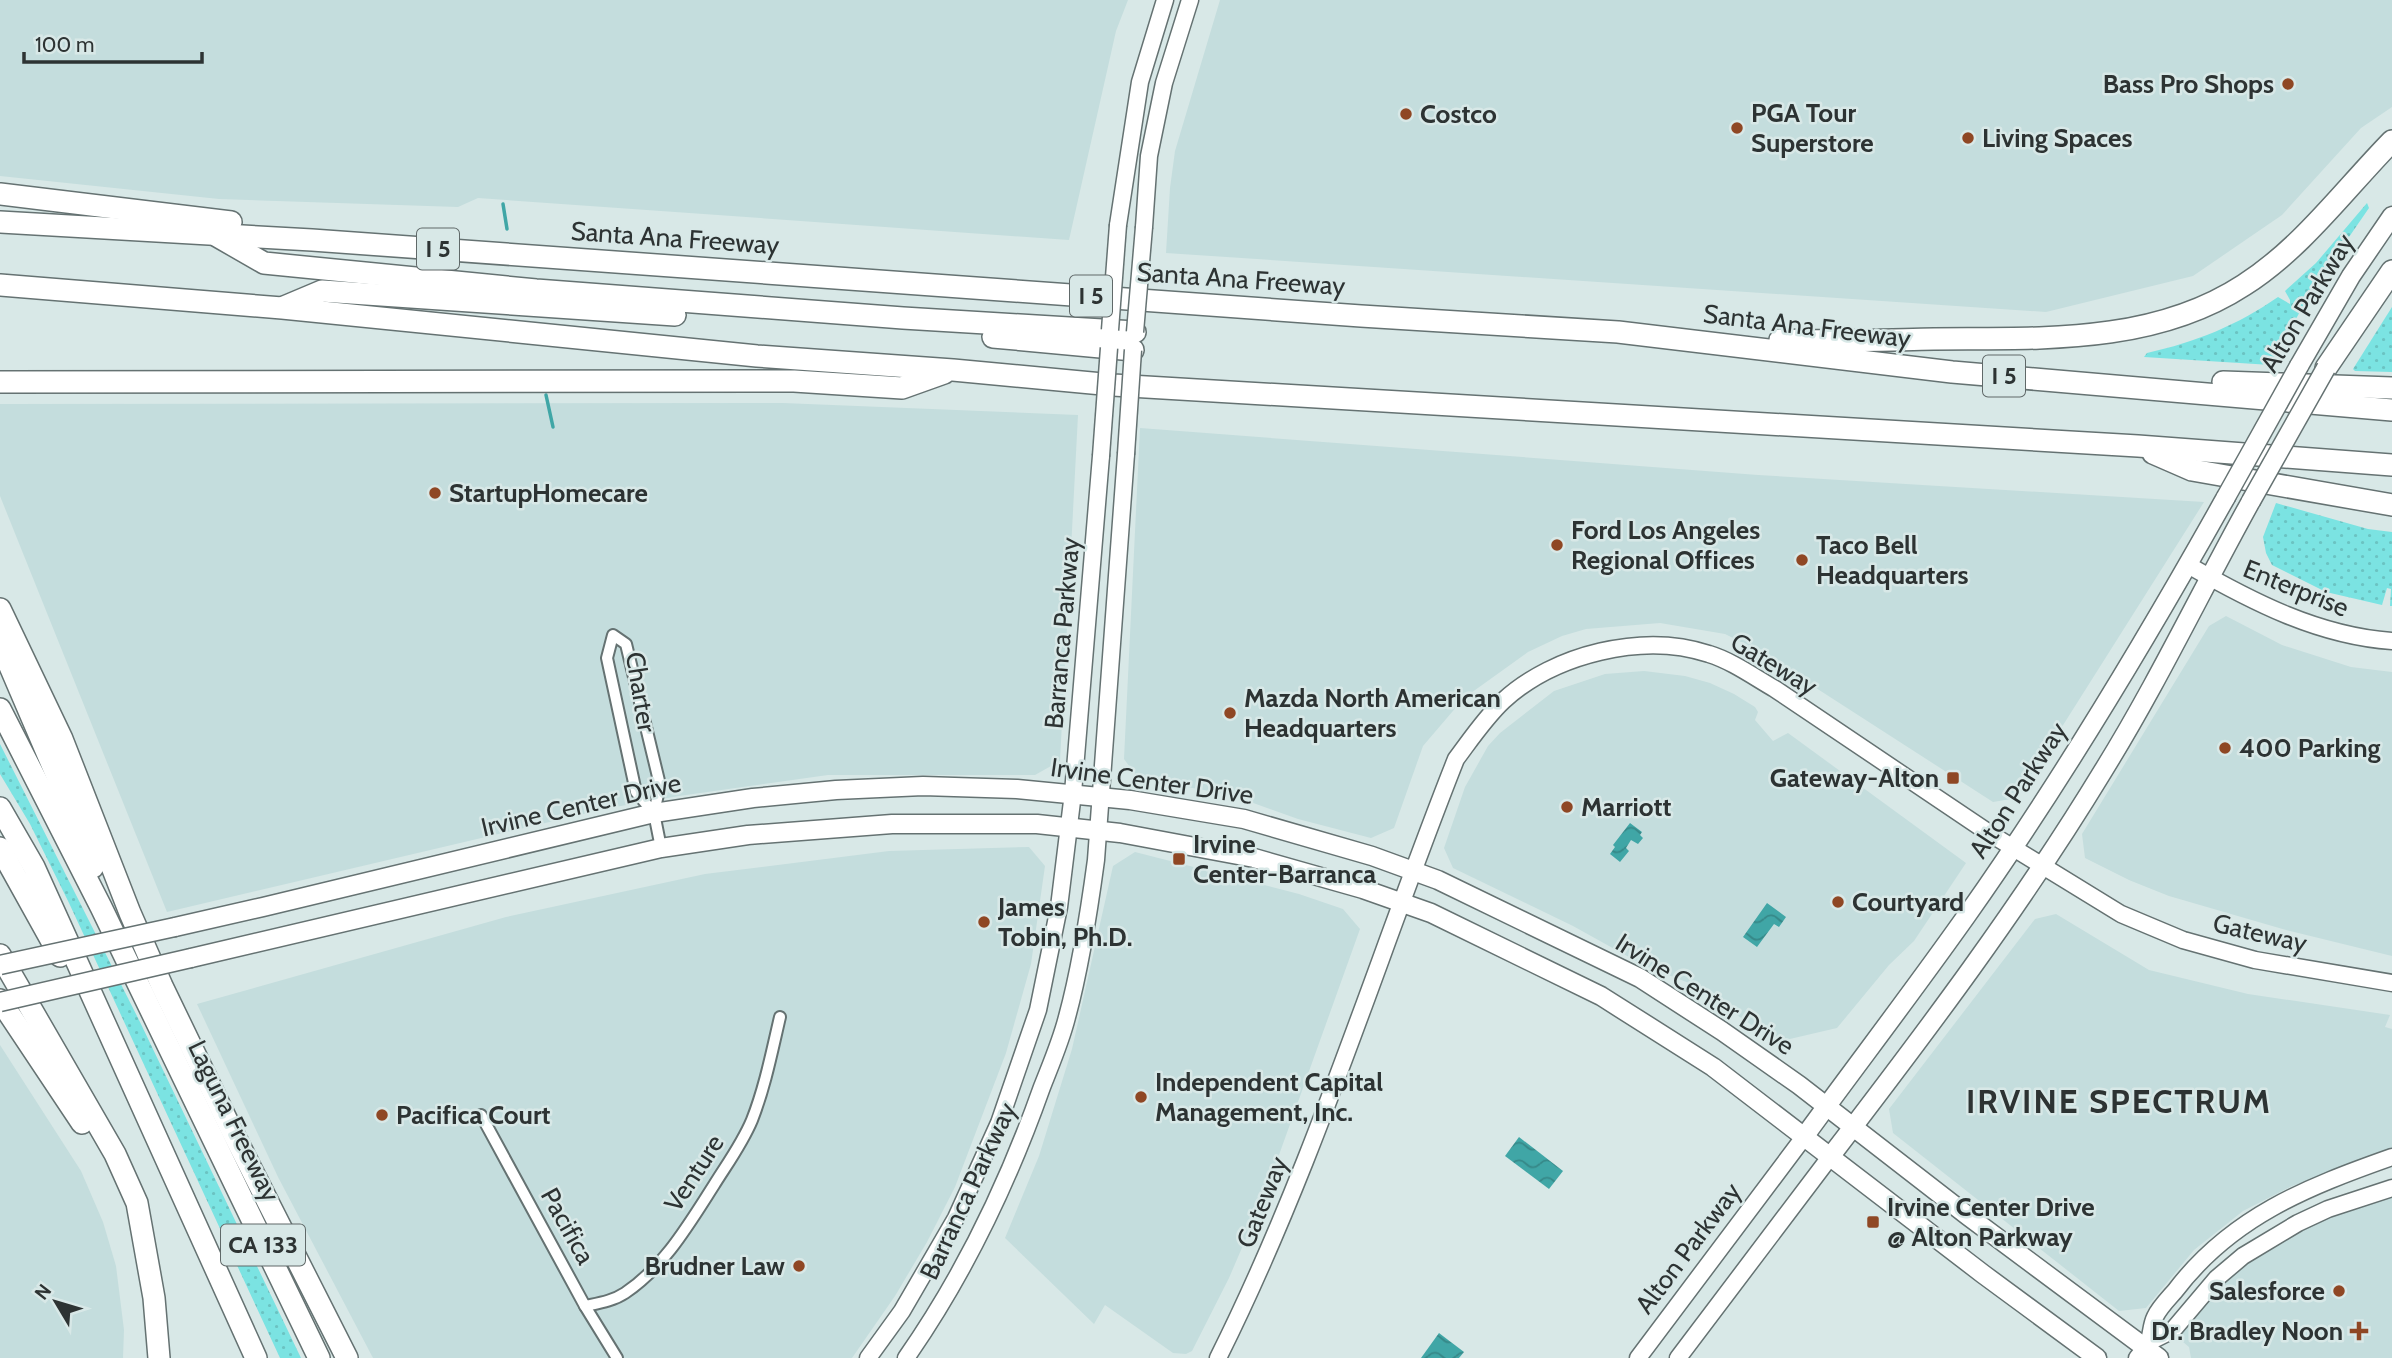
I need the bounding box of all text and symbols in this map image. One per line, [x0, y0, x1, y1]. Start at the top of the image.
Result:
scale bar [24, 21, 203, 65]
text: 100 m [35, 32, 94, 57]
place label: Bass Pro Shops [2103, 68, 2274, 100]
marker: Bass Pro Shops [2280, 76, 2296, 92]
place label: PGA Tour Superstore [1751, 97, 1874, 159]
place label: Costco [1420, 98, 1497, 130]
marker: Costco [1398, 106, 1414, 122]
marker: PGA Tour Superstore [1729, 120, 1745, 136]
place label: Living Spaces [1982, 122, 2132, 154]
marker: Living Spaces [1960, 130, 1976, 146]
street label: Santa Ana Freeway [570, 215, 780, 261]
road number: I 5 [417, 228, 459, 270]
street label: Alton Parkway [2253, 228, 2361, 378]
street label: Santa Ana Freeway [1136, 256, 1346, 302]
road number: I 5 [1070, 276, 1112, 316]
street label: Santa Ana Freeway [1701, 297, 1913, 355]
road number: I 5 [1983, 356, 2025, 396]
place label: StartupHomecare [449, 477, 648, 509]
marker: StartupHomecare [427, 485, 443, 501]
place label: Ford Los Angeles Regional Offices [1571, 514, 1760, 576]
place label: Taco Bell Headquarters [1816, 529, 1968, 591]
street label: Barranca Parkway [1038, 536, 1086, 730]
marker: Ford Los Angeles Regional Offices [1549, 537, 1565, 553]
marker: Taco Bell Headquarters [1794, 552, 1810, 568]
street label: Enterprise [2239, 552, 2353, 624]
street label: Gateway [1725, 626, 1823, 702]
street label: Charter [619, 649, 663, 735]
place label: Mazda North American Headquarters [1244, 682, 1501, 744]
marker: Mazda North American Headquarters [1222, 705, 1238, 721]
street label: Alton Parkway [1962, 716, 2074, 864]
place label: 400 Parking [2239, 732, 2381, 764]
marker: 400 Parking [2217, 740, 2233, 756]
street label: Irvine Center Drive [1049, 751, 1255, 811]
place label: Gateway-Alton [1770, 762, 1939, 794]
street label: Irvine Center Drive [478, 766, 684, 844]
marker: Gateway-Alton [1945, 770, 1961, 786]
place label: Marriott [1581, 791, 1671, 823]
marker: Marriott [1559, 799, 1575, 815]
place label: Irvine Center-Barranca [1193, 828, 1376, 890]
marker: Irvine Center-Barranca [1171, 851, 1187, 867]
place label: Courtyard [1852, 886, 1964, 918]
place label: James Tobin, Ph.D. [997, 891, 1133, 953]
marker: Courtyard [1830, 894, 1846, 910]
street label: Gateway [2210, 907, 2310, 959]
marker: James Tobin, Ph.D. [976, 914, 992, 930]
street label: Irvine Center Drive [1610, 926, 1800, 1062]
street label: Laguna Freeway [181, 1035, 287, 1207]
place label: Independent Capital Management, Inc. [1155, 1066, 1383, 1128]
district label: IRVINE SPECTRUM [1966, 1081, 2272, 1121]
marker: Independent Capital Management, Inc. [1133, 1089, 1149, 1105]
street label: Barranca Parkway [913, 1097, 1023, 1285]
place label: Pacifica Court [396, 1099, 551, 1131]
marker: Pacifica Court [374, 1107, 390, 1123]
street label: Venture [657, 1128, 731, 1218]
street label: Gateway [1229, 1152, 1295, 1252]
street label: Alton Parkway [1628, 1176, 1748, 1320]
street label: Pacifica [534, 1182, 602, 1270]
place label: Irvine Center Drive @ Alton Parkway [1887, 1191, 2095, 1253]
marker: Irvine Center Drive @ Alton Parkway [1865, 1214, 1881, 1230]
road number: CA 133 [221, 1224, 305, 1266]
place label: Brudner Law [644, 1250, 785, 1282]
marker: Brudner Law [791, 1258, 807, 1274]
north arrow [21, 1267, 91, 1337]
place label: Salesforce [2209, 1275, 2325, 1307]
text: N [30, 1279, 56, 1304]
marker: Salesforce [2331, 1283, 2347, 1299]
place label: Dr. Bradley Noon [2151, 1315, 2343, 1347]
marker: Dr. Bradley Noon [2349, 1321, 2369, 1341]

